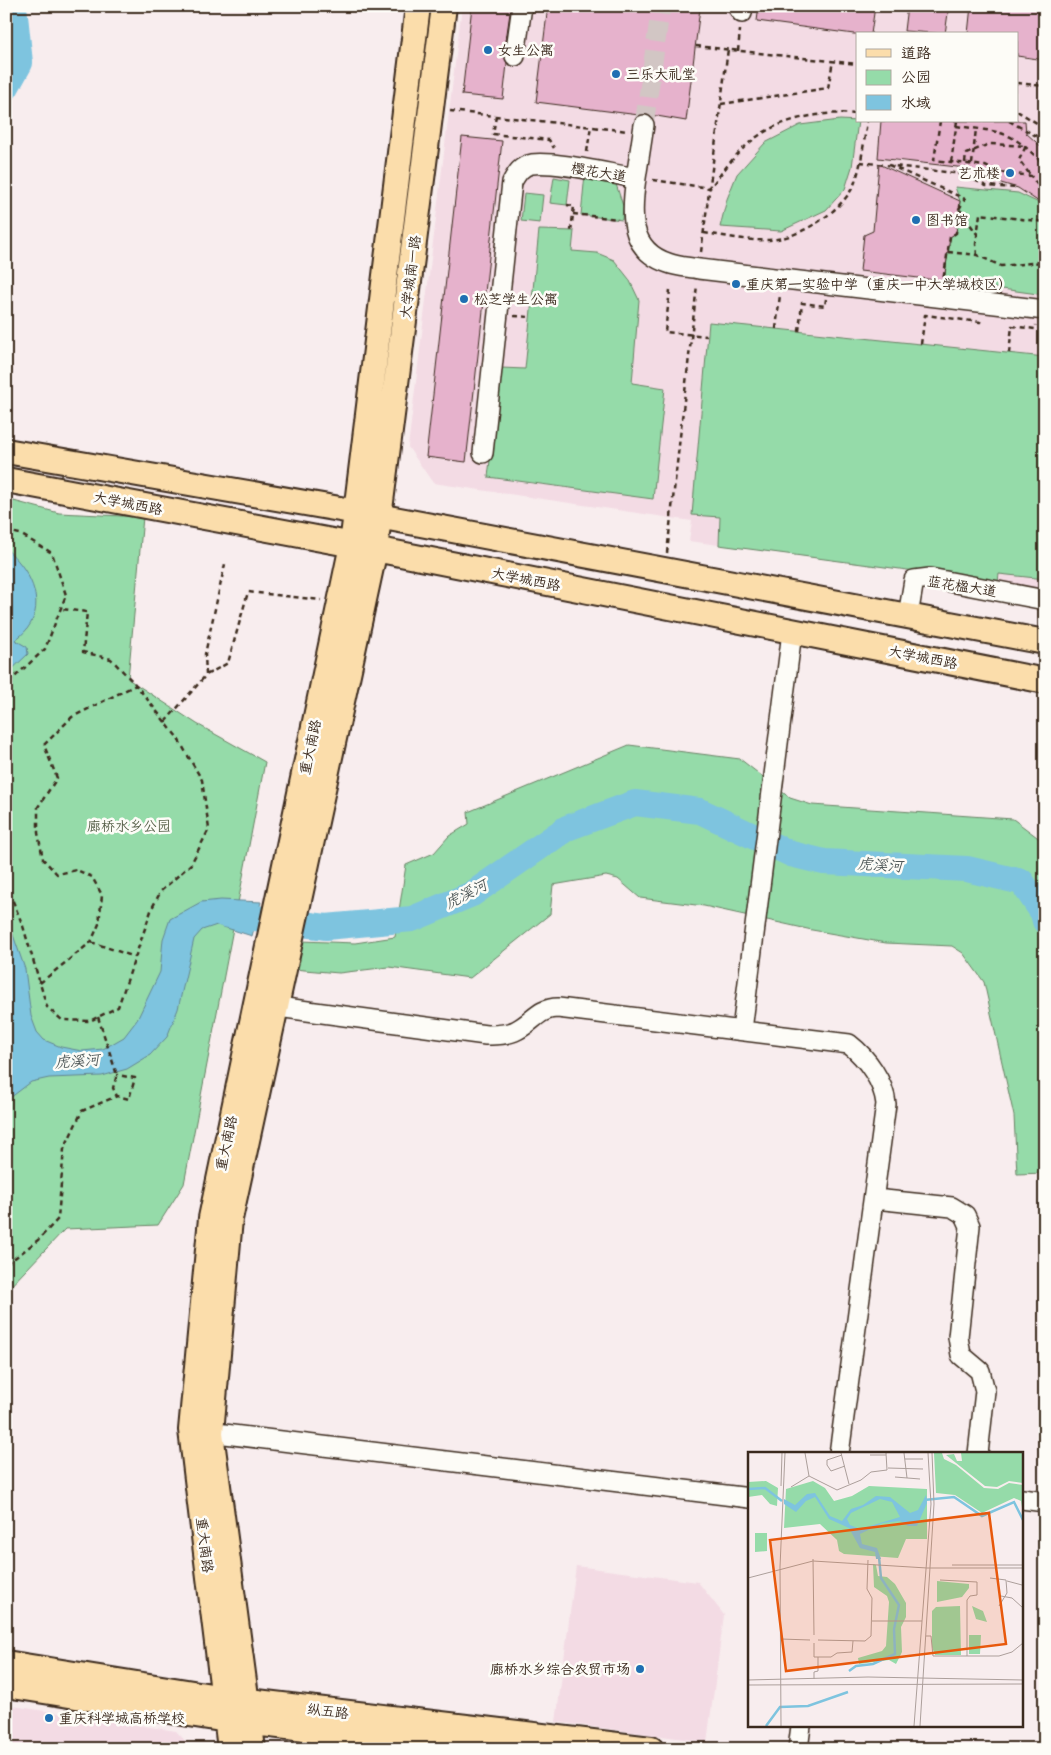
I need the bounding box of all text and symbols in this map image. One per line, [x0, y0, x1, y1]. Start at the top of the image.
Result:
legend [856, 32, 1018, 122]
place label: 女生公寓 [498, 41, 554, 59]
text: 道路 [901, 43, 931, 63]
marker: 女生公寓 [482, 44, 494, 56]
place label: 三乐大礼堂 [626, 65, 696, 83]
text: 公园 [901, 67, 931, 87]
marker: 三乐大礼堂 [610, 68, 622, 80]
text: 水域 [901, 93, 931, 113]
street label: 樱花大道 [570, 159, 628, 185]
place label: 艺术楼 [958, 164, 1000, 182]
marker: 艺术楼 [1004, 167, 1016, 179]
place label: 图书馆 [926, 211, 968, 229]
marker: 图书馆 [910, 214, 922, 226]
street label: 大学城南一路 [396, 234, 424, 320]
place label: 重庆第一实验中学（重庆一中大学城校区） [746, 275, 1012, 293]
marker: 重庆第一实验中学（重庆一中大学城校区） [730, 278, 742, 290]
place label: 松芝学生公寓 [474, 290, 558, 308]
marker: 松芝学生公寓 [458, 293, 470, 305]
street label: 大学城西路 [92, 487, 164, 519]
street label: 大学城西路 [490, 563, 562, 595]
street label: 蓝花楹大道 [926, 572, 998, 600]
street label: 大学城西路 [887, 641, 959, 673]
street label: 重大南路 [295, 718, 325, 776]
park label: 廊桥水乡公园 [87, 817, 171, 835]
water label: 虎溪河 [857, 854, 906, 876]
water label: 虎溪河 [441, 874, 493, 913]
water label: 虎溪河 [54, 1049, 103, 1073]
street label: 重大南路 [211, 1114, 241, 1172]
inset map [748, 1452, 1024, 1728]
street label: 重大南路 [193, 1516, 217, 1574]
place label: 廊桥水乡综合农贸市场 [490, 1660, 630, 1678]
marker: 廊桥水乡综合农贸市场 [634, 1663, 646, 1675]
street label: 纵五路 [306, 1700, 350, 1722]
place label: 重庆科学城高桥学校 [59, 1709, 185, 1727]
marker: 重庆科学城高桥学校 [43, 1712, 55, 1724]

